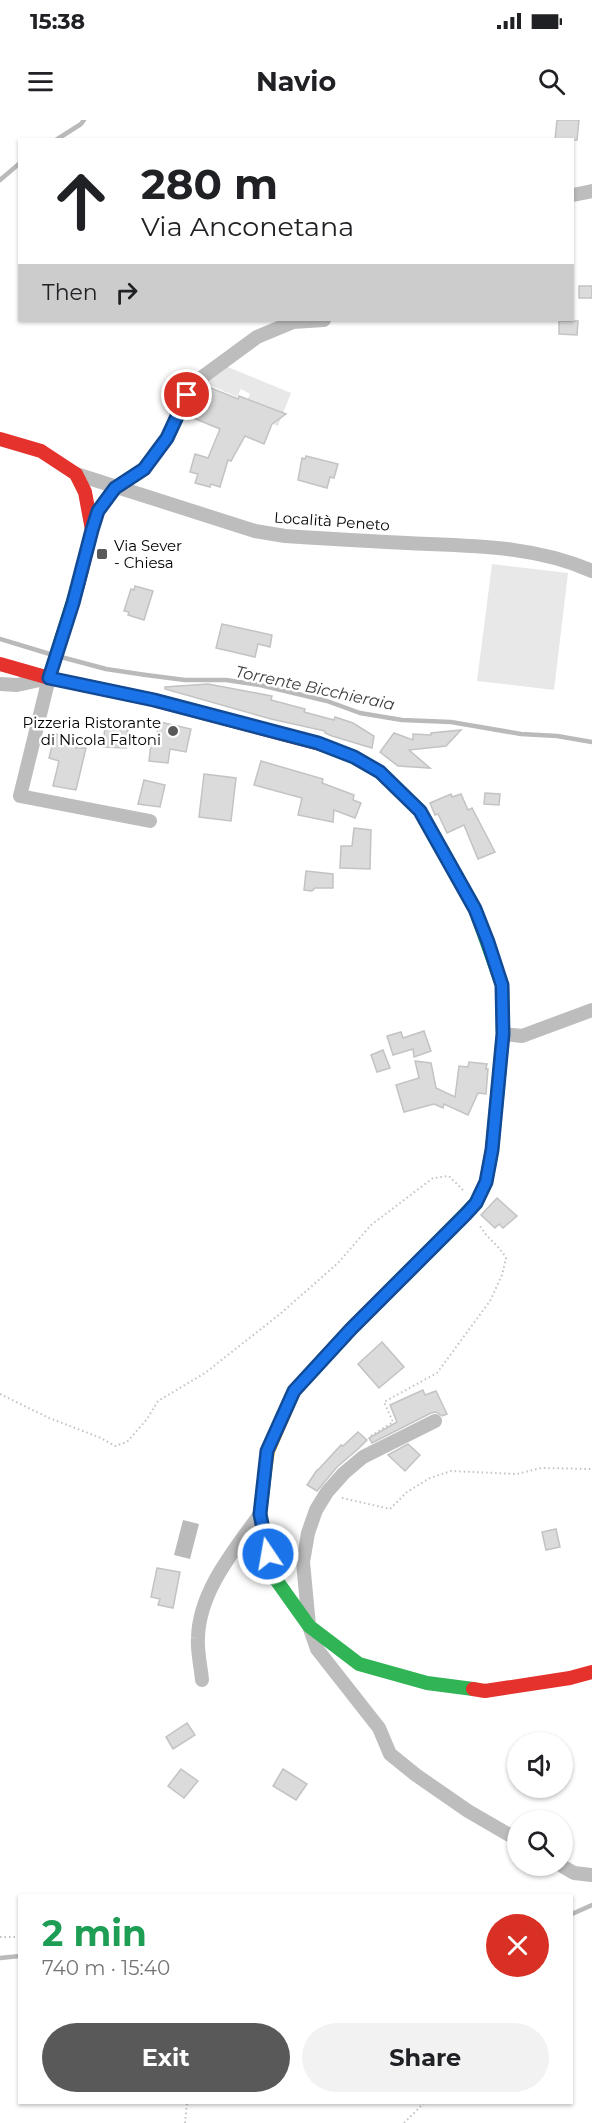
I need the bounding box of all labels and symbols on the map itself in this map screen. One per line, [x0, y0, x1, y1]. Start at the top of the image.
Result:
pin [161, 369, 212, 420]
street label: Località Peneto [273, 507, 391, 535]
place label: Via Sever - Chiesa [114, 536, 182, 572]
marker: Via Sever - Chiesa [95, 547, 109, 561]
water label: Torrente Bicchieraia [234, 662, 397, 714]
place label: Pizzeria Ristorante di Nicola Faltoni [23, 713, 161, 749]
marker: Pizzeria Ristorante di Nicola Faltoni [166, 724, 180, 738]
position arrow [236, 1522, 300, 1586]

